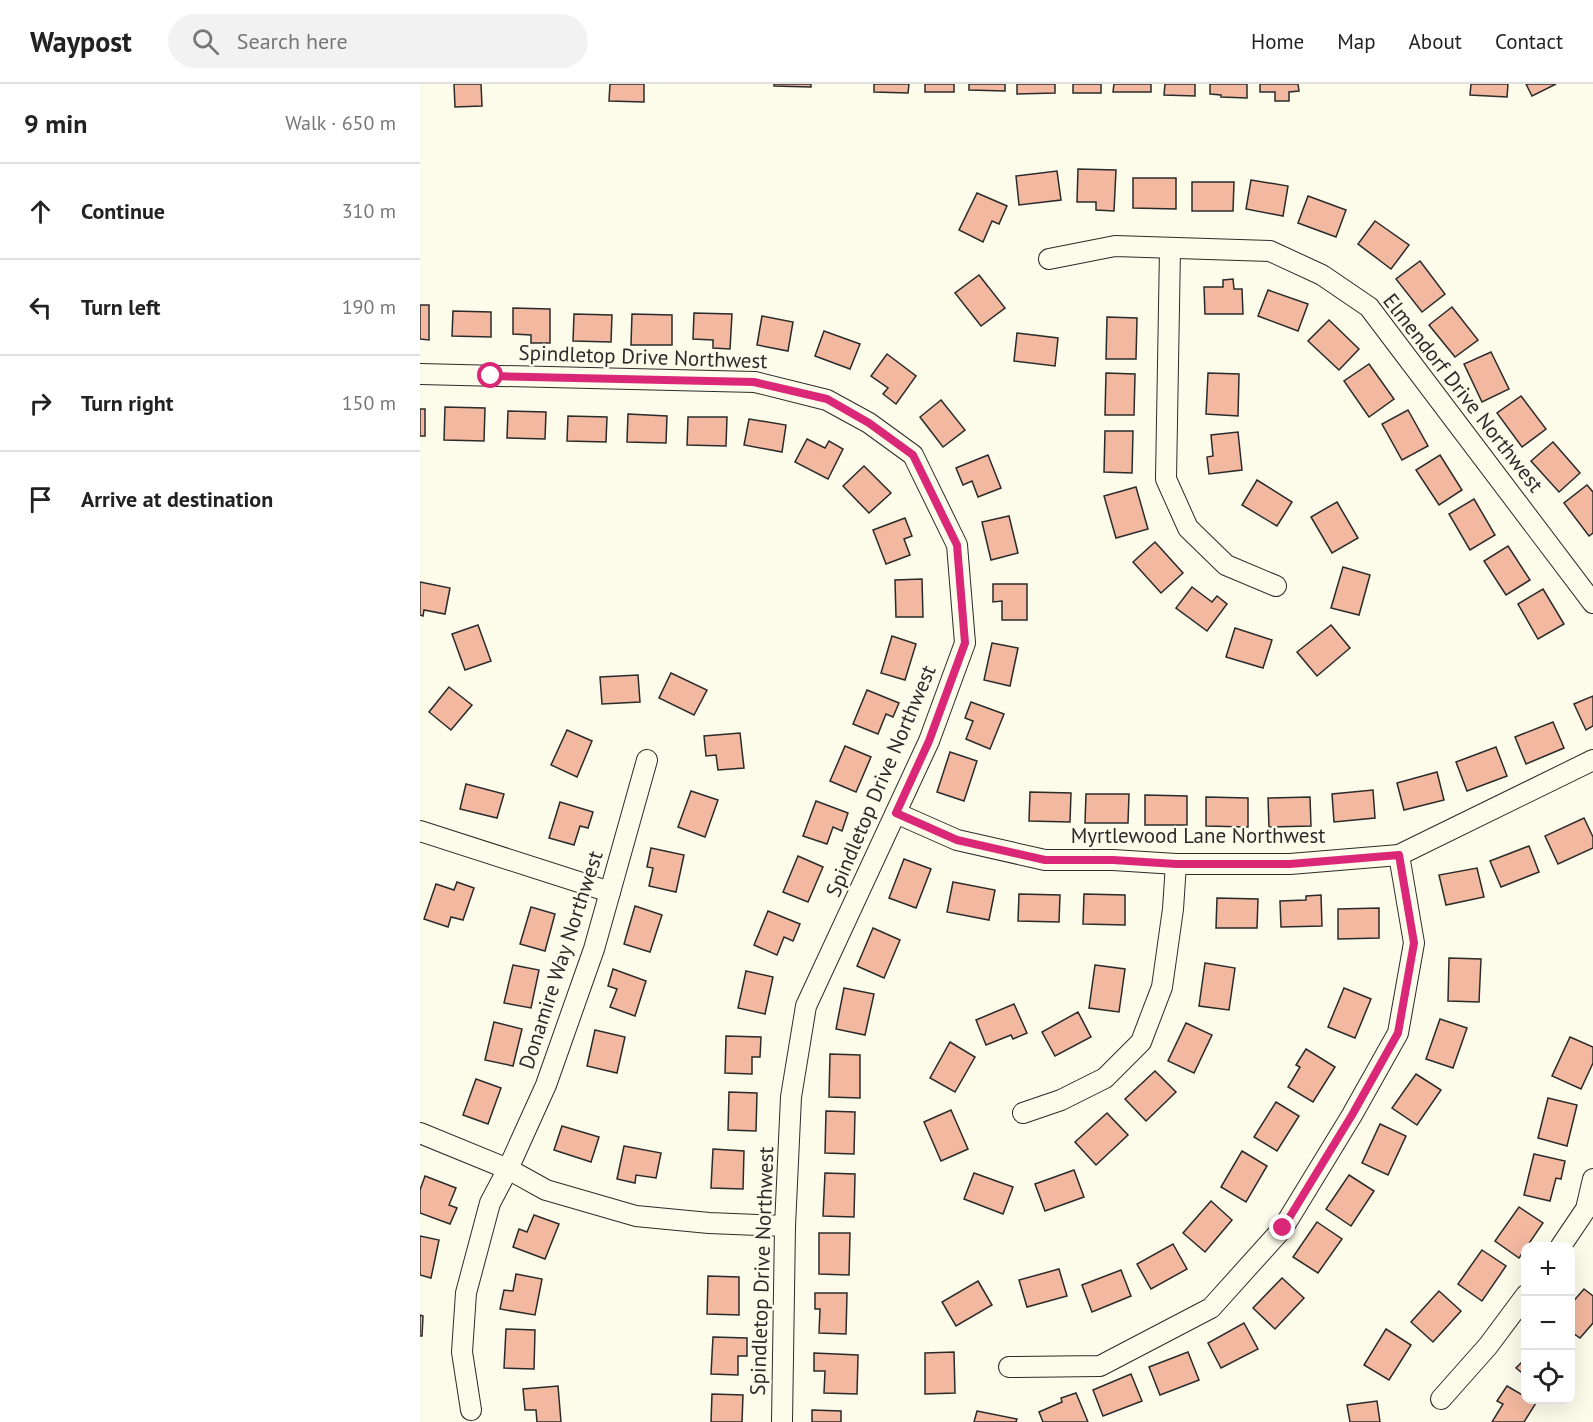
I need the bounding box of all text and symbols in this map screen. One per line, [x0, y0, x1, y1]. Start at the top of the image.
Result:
search box [168, 14, 588, 68]
text: Waypost [30, 23, 132, 60]
icon: search [189, 25, 222, 58]
text: Search here [237, 27, 348, 55]
text: Home [1251, 28, 1304, 55]
text: Map [1337, 28, 1376, 55]
text: About [1409, 28, 1462, 55]
text: Contact [1495, 28, 1563, 55]
text: 9 min [24, 107, 87, 140]
text: Walk · 650 m [285, 110, 396, 136]
icon: ahead [24, 195, 57, 228]
text: Continue [81, 197, 165, 225]
text: 310 m [342, 198, 396, 224]
street label: Elmendorf Drive Northwest [1377, 288, 1549, 497]
icon: left [24, 291, 57, 324]
text: Turn left [81, 293, 161, 321]
text: 190 m [342, 294, 396, 320]
street label: Spindletop Drive Northwest [518, 339, 768, 374]
route start [477, 362, 503, 388]
icon: right [24, 387, 57, 420]
text: Turn right [81, 389, 173, 417]
text: 150 m [342, 390, 396, 416]
icon: arrive [24, 483, 57, 516]
text: Arrive at destination [81, 485, 273, 513]
street label: Spindletop Drive Northwest [819, 661, 942, 901]
street label: Myrtlewood Lane Northwest [1071, 822, 1325, 849]
street label: Donamire Way Northwest [512, 847, 609, 1072]
street label: Spindletop Drive Northwest [744, 1146, 779, 1396]
route end [1269, 1214, 1295, 1240]
map controls [1521, 1242, 1575, 1404]
button: + [1521, 1242, 1575, 1296]
button: − [1521, 1296, 1575, 1350]
button: locate [1521, 1350, 1575, 1404]

